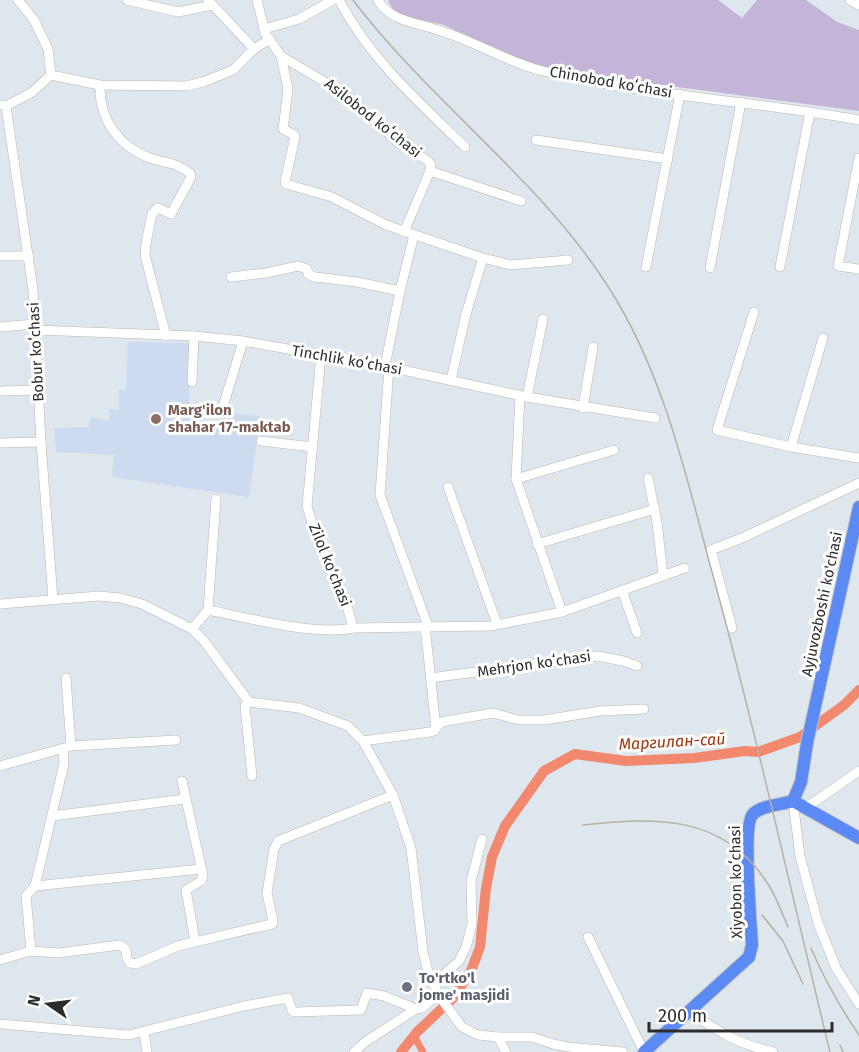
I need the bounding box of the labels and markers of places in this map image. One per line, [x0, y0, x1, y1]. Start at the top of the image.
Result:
place label: Marg'ilon shahar 17-maktab [168, 401, 291, 436]
marker: Marg'ilon shahar 17-maktab [149, 412, 163, 426]
place label: To'rtko'l jome' masjidi [418, 969, 510, 1004]
marker: To'rtko'l jome' masjidi [400, 980, 414, 994]

